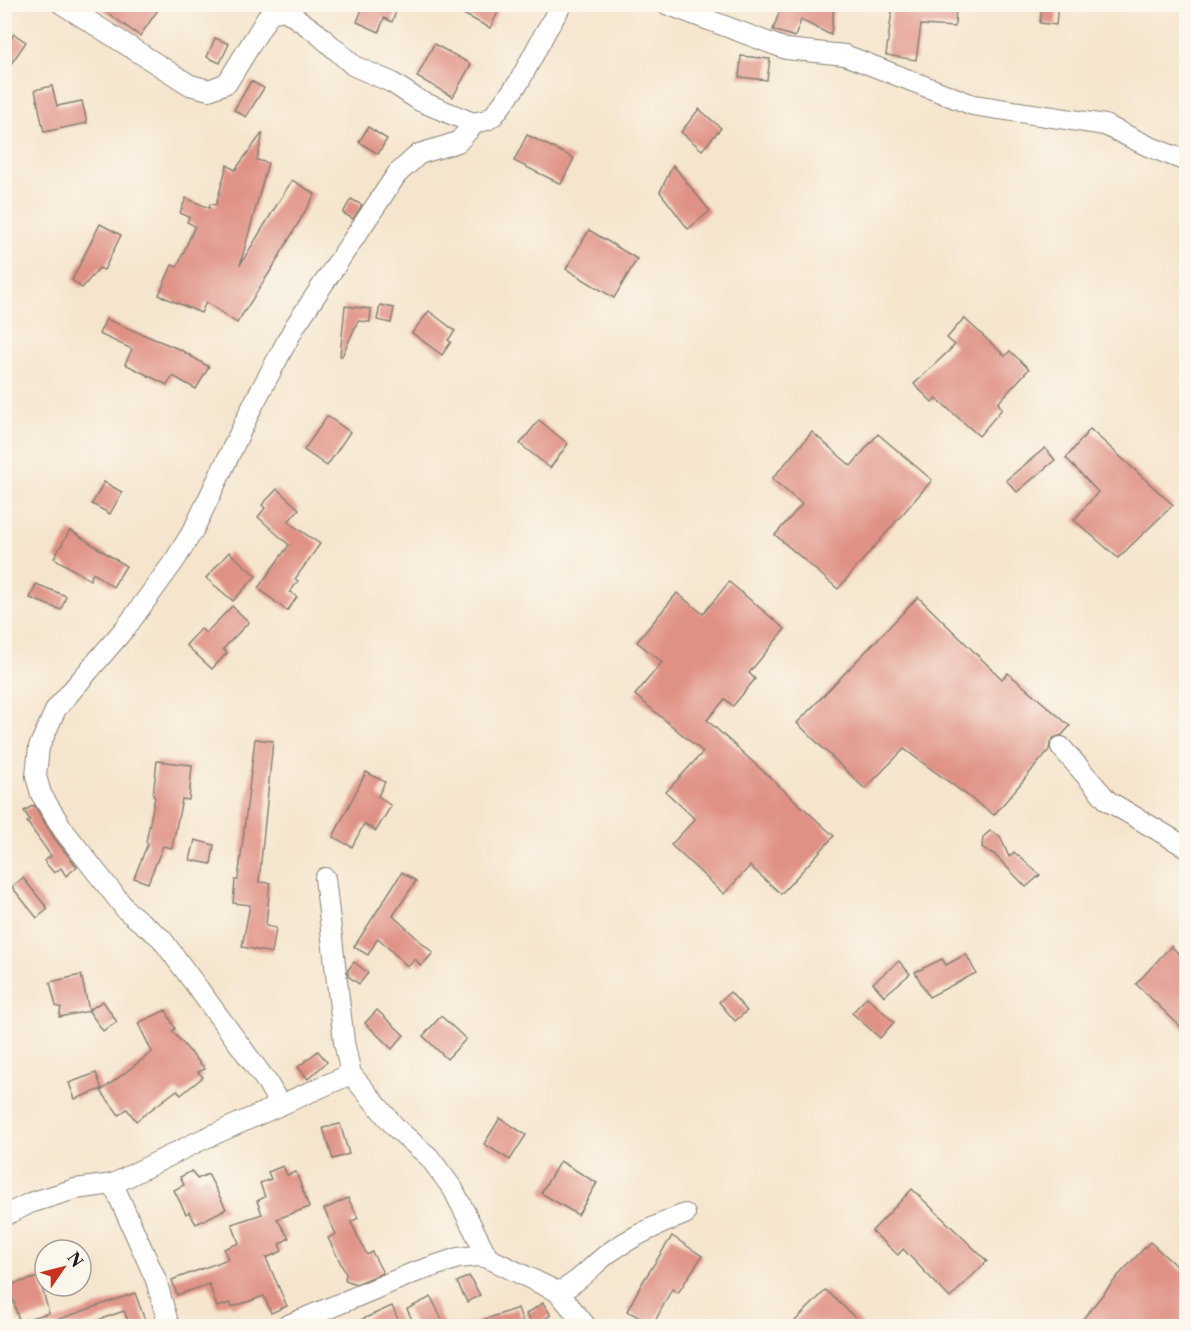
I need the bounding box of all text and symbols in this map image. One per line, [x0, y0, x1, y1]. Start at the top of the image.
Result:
north arrow [33, 1238, 93, 1298]
text: N [63, 1248, 88, 1271]

